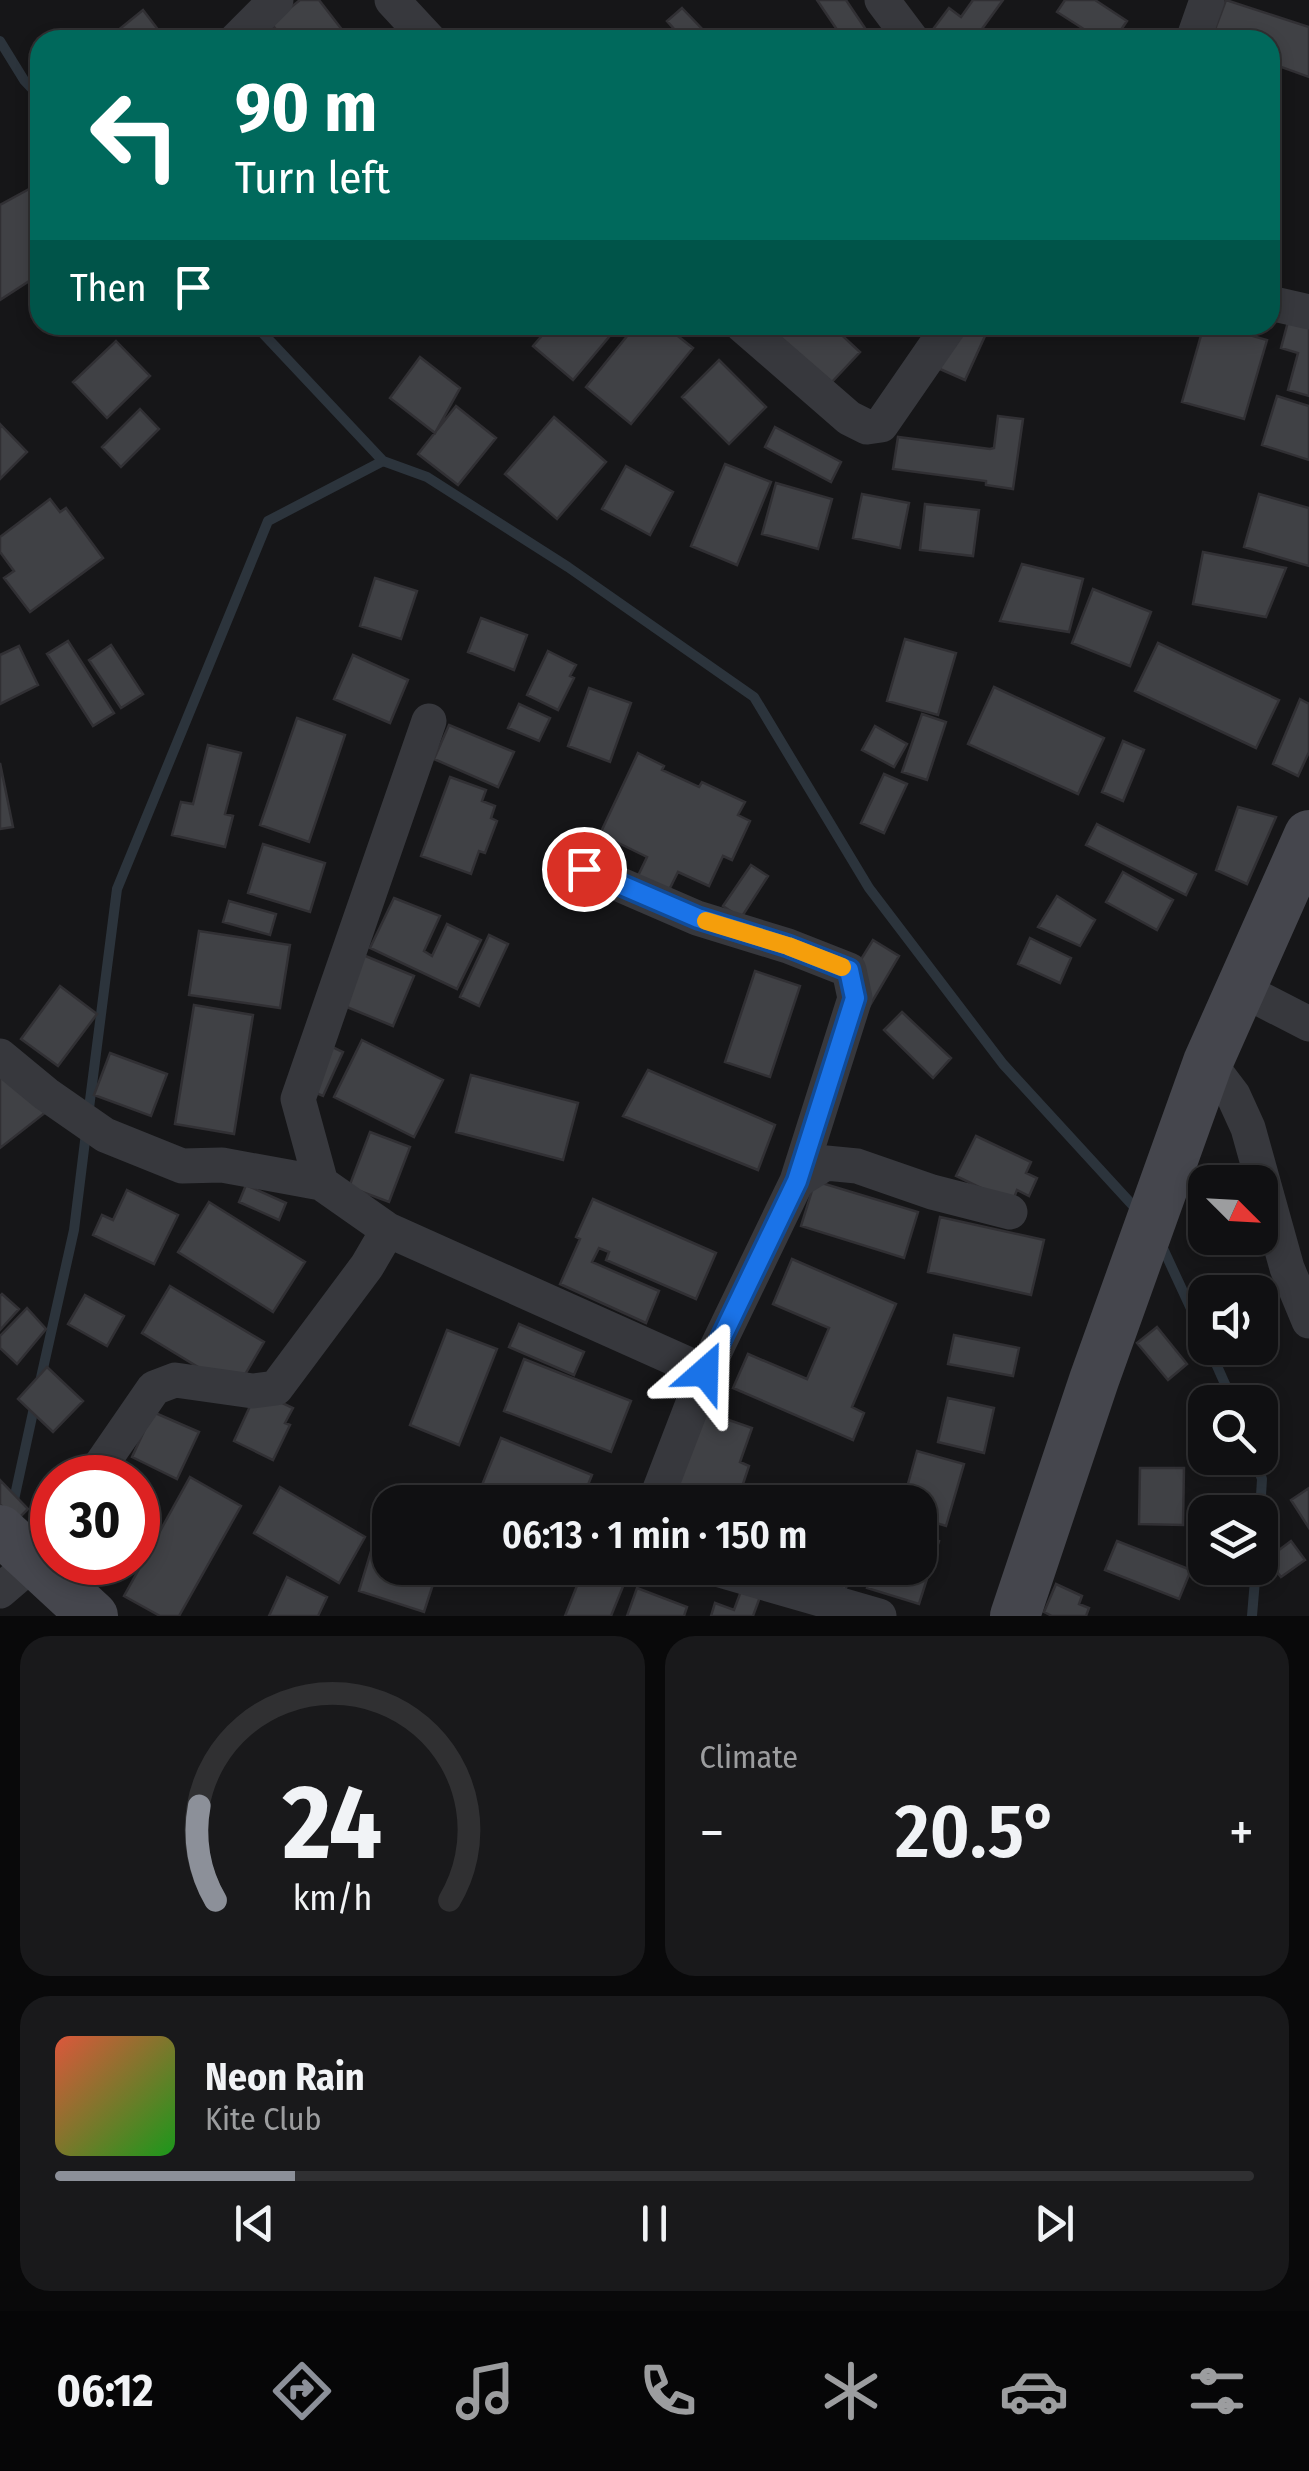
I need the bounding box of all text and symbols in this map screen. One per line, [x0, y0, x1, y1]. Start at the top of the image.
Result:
text: 90 m [235, 66, 377, 150]
icon: left [70, 70, 200, 200]
text: Turn left [235, 151, 390, 205]
icon: arrive [166, 260, 221, 315]
text: Then [70, 265, 146, 311]
pin [542, 827, 627, 912]
icon: arrive [557, 842, 612, 897]
north arrow [1188, 1165, 1278, 1255]
map controls [1188, 1165, 1278, 1585]
button: sound [1188, 1275, 1278, 1365]
position arrow [653, 1320, 757, 1424]
button: search [1188, 1385, 1278, 1475]
speed limit sign: 30 [30, 1455, 160, 1585]
button: layers [1188, 1495, 1278, 1585]
text: 06:13 · 1 min · 150 m [502, 1512, 807, 1558]
text: Climate [700, 1738, 798, 1776]
text: 24 [281, 1761, 382, 1886]
text: 20.5° [895, 1787, 1058, 1877]
text: − [700, 1800, 724, 1866]
text: + [1229, 1800, 1254, 1866]
text: km/h [292, 1877, 372, 1919]
text: Neon Rain [205, 2054, 365, 2100]
text: Kite Club [205, 2100, 321, 2138]
icon: previous [227, 2196, 282, 2251]
icon: pause [627, 2196, 682, 2251]
icon: next [1027, 2196, 1082, 2251]
icon: directions [267, 2356, 337, 2426]
icon: music [450, 2356, 520, 2426]
icon: phone [633, 2356, 703, 2426]
icon: climate [816, 2356, 886, 2426]
icon: car [999, 2356, 1069, 2426]
icon: filters [1182, 2356, 1252, 2426]
text: 06:12 [57, 2364, 153, 2418]

